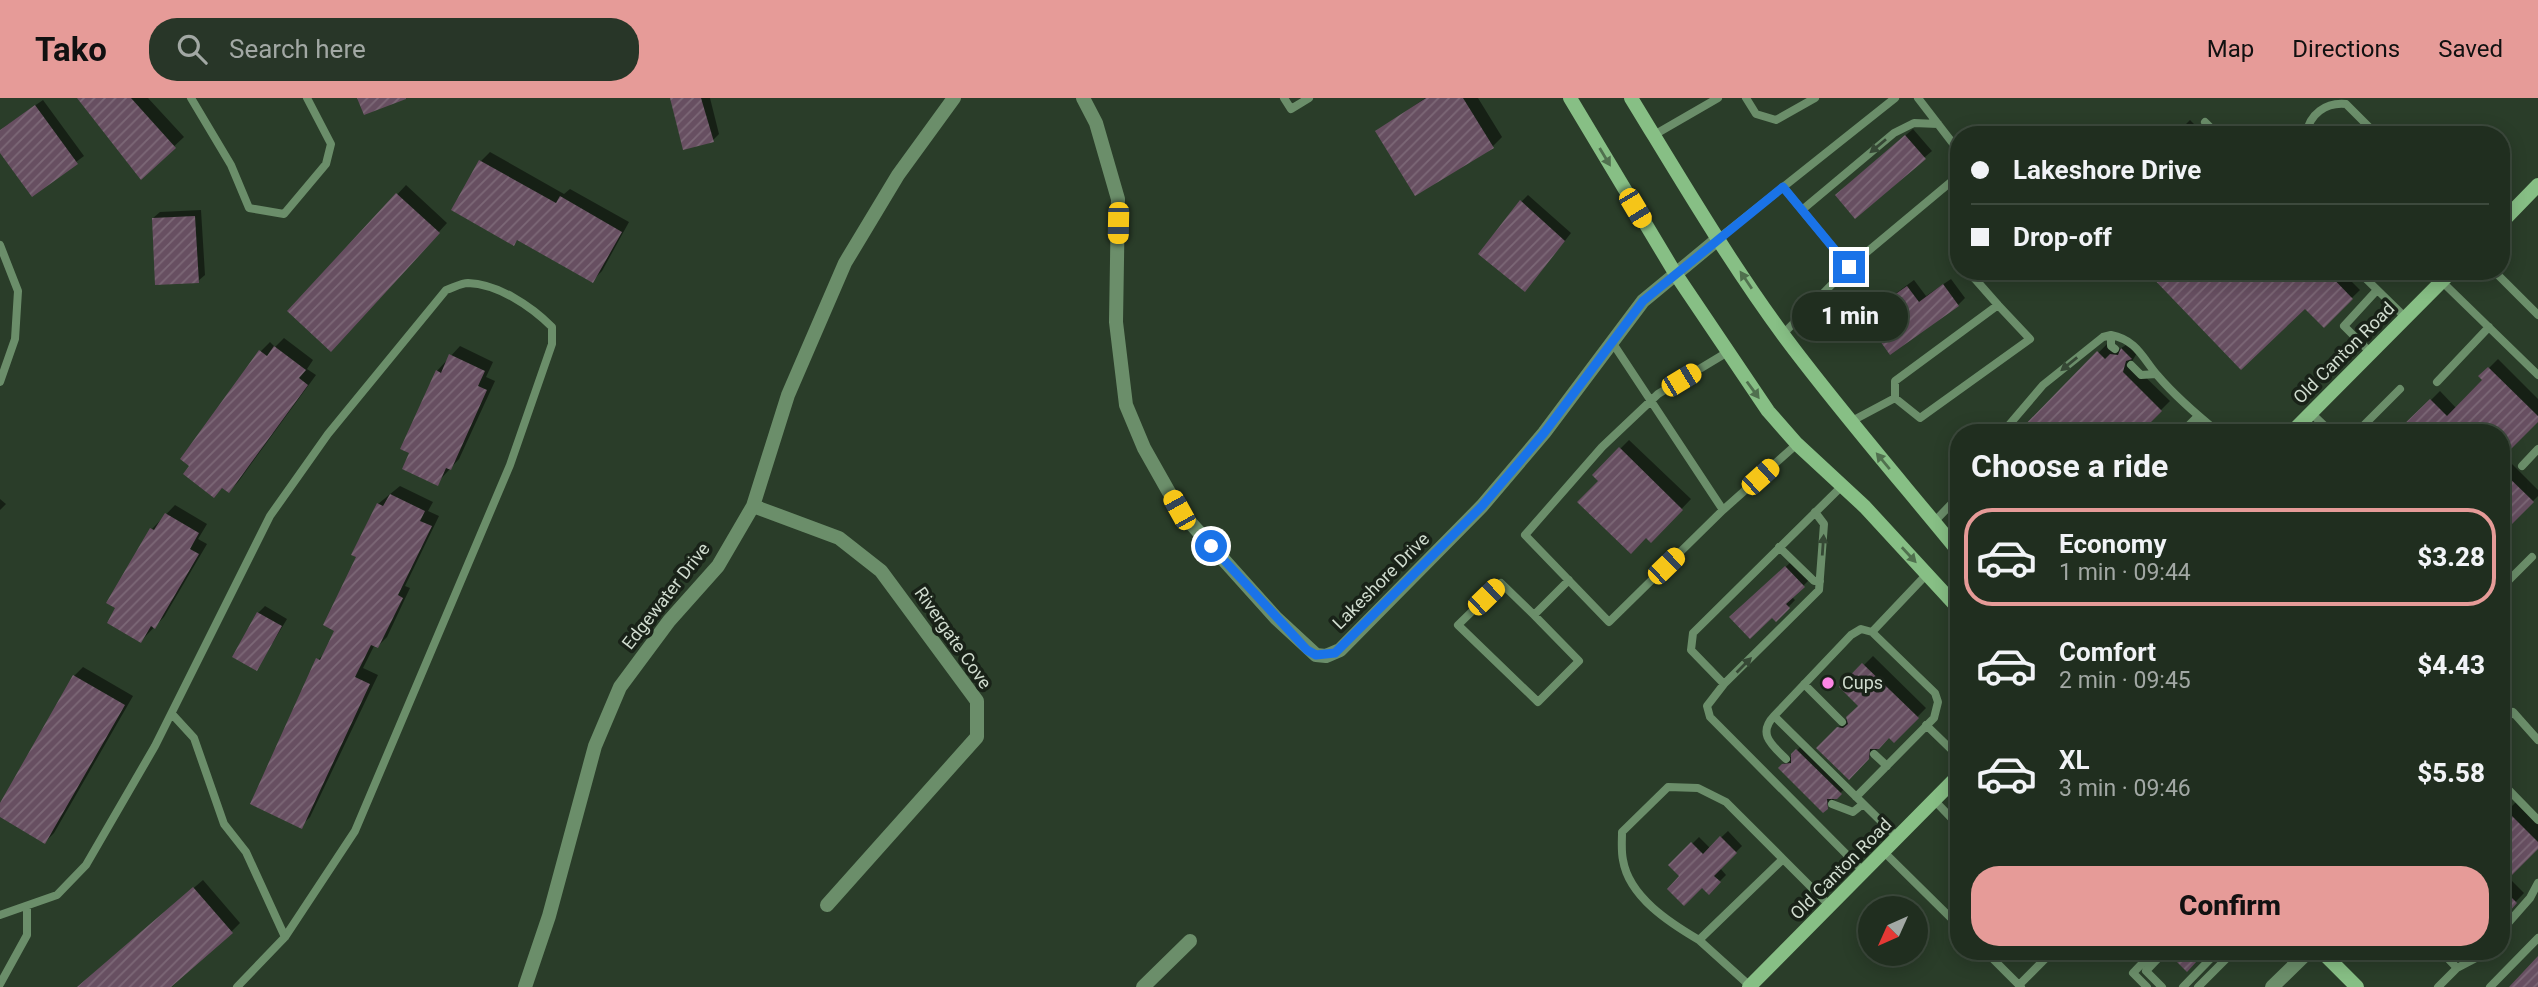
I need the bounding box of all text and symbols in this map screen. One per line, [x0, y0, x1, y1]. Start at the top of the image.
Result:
search box [149, 18, 639, 81]
text: Tako [35, 30, 107, 69]
icon: search [173, 30, 211, 68]
text: Search here [229, 34, 366, 64]
text: Map [2207, 35, 2254, 63]
text: Directions [2292, 35, 2400, 63]
text: Saved [2438, 35, 2503, 63]
one-way arrow [1869, 139, 1887, 154]
one-way arrow [1599, 147, 1611, 166]
text: Lakeshore Drive [2013, 155, 2201, 185]
car [1616, 185, 1655, 231]
car [1108, 202, 1129, 244]
text: Drop-off [2013, 222, 2112, 252]
route end [1833, 251, 1865, 283]
one-way arrow [1739, 271, 1753, 289]
callout: 1 min [1791, 292, 1907, 340]
street label: Old Canton Road [2289, 298, 2399, 408]
text: 1 min [1821, 303, 1879, 330]
one-way arrow [2060, 357, 2078, 372]
car [1658, 360, 1705, 400]
one-way arrow [1746, 381, 1760, 399]
text: Choose a ride [1971, 447, 2168, 485]
one-way arrow [1875, 452, 1891, 470]
car [1738, 455, 1783, 499]
car [1160, 487, 1199, 533]
icon: car [1975, 526, 2038, 589]
street label: Lakeshore Drive [1328, 528, 1433, 633]
text: Economy [2059, 529, 2166, 559]
route start [1195, 530, 1227, 562]
one-way arrow [1818, 534, 1829, 556]
street label: Edgewater Drive [617, 538, 714, 653]
text: $3.28 [2417, 542, 2485, 572]
car [1644, 544, 1689, 588]
one-way arrow [1901, 546, 1917, 564]
text: 1 min · 09:44 [2059, 559, 2191, 586]
car [1464, 575, 1509, 619]
street label: Rivergate Cove [911, 583, 996, 693]
icon: car [1975, 634, 2038, 697]
text: Comfort [2059, 637, 2156, 667]
text: $4.43 [2417, 650, 2485, 680]
one-way arrow [1735, 657, 1752, 673]
text: 2 min · 09:45 [2059, 667, 2191, 694]
place label: Cups [1842, 672, 1883, 693]
marker: Cups [1820, 675, 1836, 691]
icon: car [1975, 742, 2038, 805]
text: XL [2059, 745, 2090, 775]
text: $5.58 [2417, 758, 2485, 788]
text: 3 min · 09:46 [2059, 775, 2191, 802]
street label: Old Canton Road [1786, 814, 1896, 924]
button: Confirm [1971, 866, 2489, 946]
north arrow [1858, 896, 1928, 966]
map controls [1858, 896, 1928, 966]

